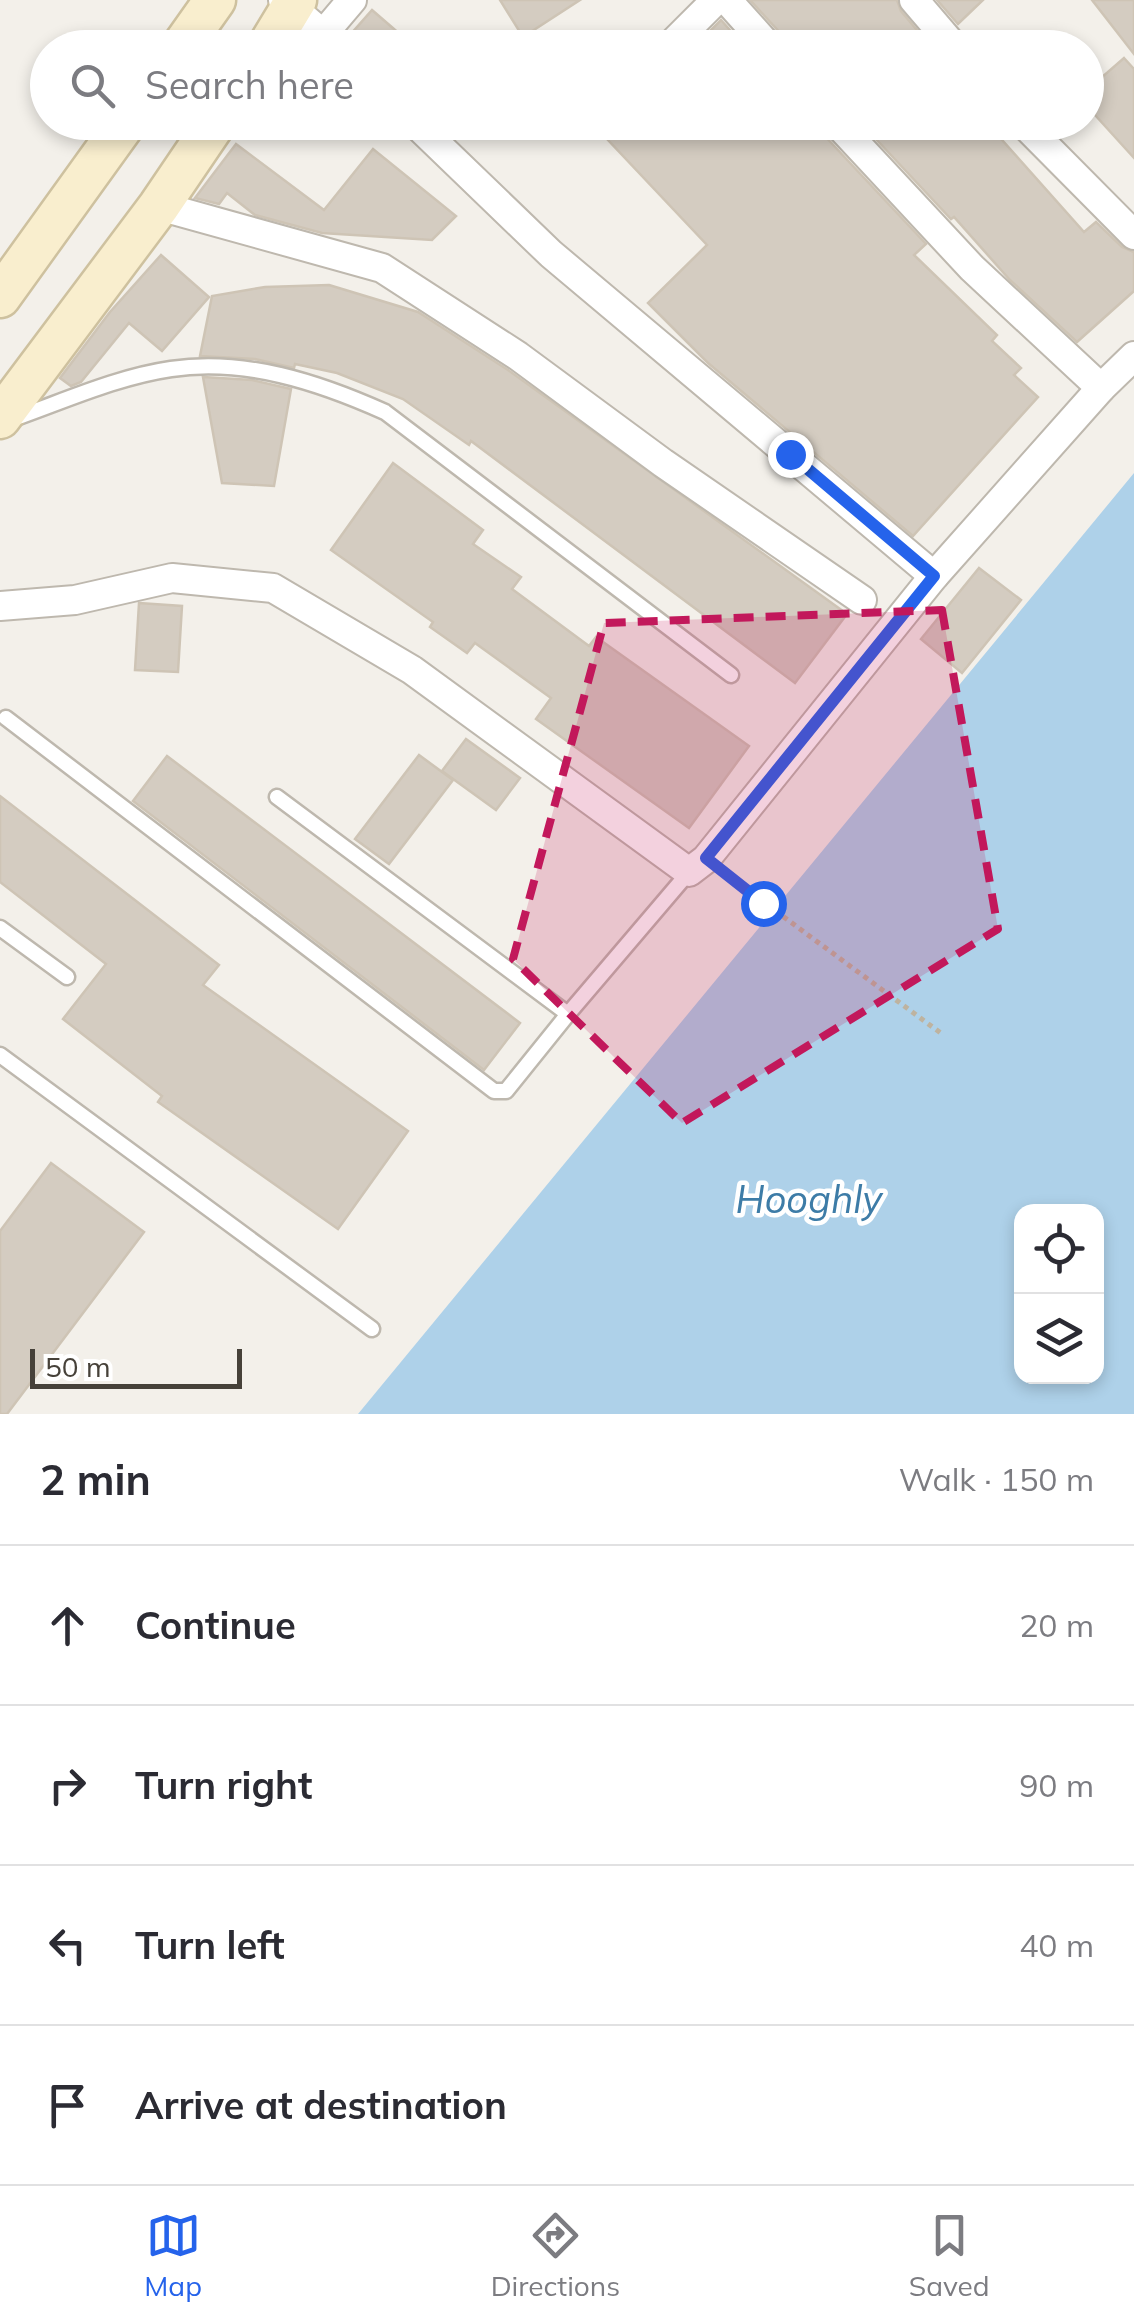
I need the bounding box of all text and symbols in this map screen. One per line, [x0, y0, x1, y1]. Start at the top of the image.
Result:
search box [30, 30, 1104, 140]
icon: search [65, 58, 120, 113]
text: Search here [145, 61, 354, 109]
route end [768, 432, 814, 478]
route start [741, 881, 787, 927]
water label: Hooghly [736, 1175, 884, 1223]
map controls [1014, 1204, 1104, 1384]
button: locate [1014, 1204, 1104, 1294]
button: layers [1014, 1294, 1104, 1384]
scale bar [30, 1344, 242, 1388]
text: 50 m [45, 1349, 111, 1384]
text: 2 min [40, 1453, 151, 1506]
text: Walk · 150 m [899, 1459, 1094, 1499]
icon: ahead [40, 1598, 95, 1653]
text: Continue [135, 1601, 296, 1649]
text: 20 m [1019, 1605, 1094, 1645]
icon: right [40, 1758, 95, 1813]
text: Turn right [135, 1761, 312, 1809]
text: 90 m [1019, 1765, 1094, 1805]
icon: left [40, 1918, 95, 1973]
text: Turn left [135, 1921, 285, 1969]
text: 40 m [1019, 1925, 1094, 1965]
icon: arrive [40, 2078, 95, 2133]
text: Arrive at destination [135, 2081, 507, 2129]
tab: Map [144, 2208, 202, 2303]
tab: Directions [491, 2208, 620, 2303]
tab: Saved [909, 2208, 990, 2303]

